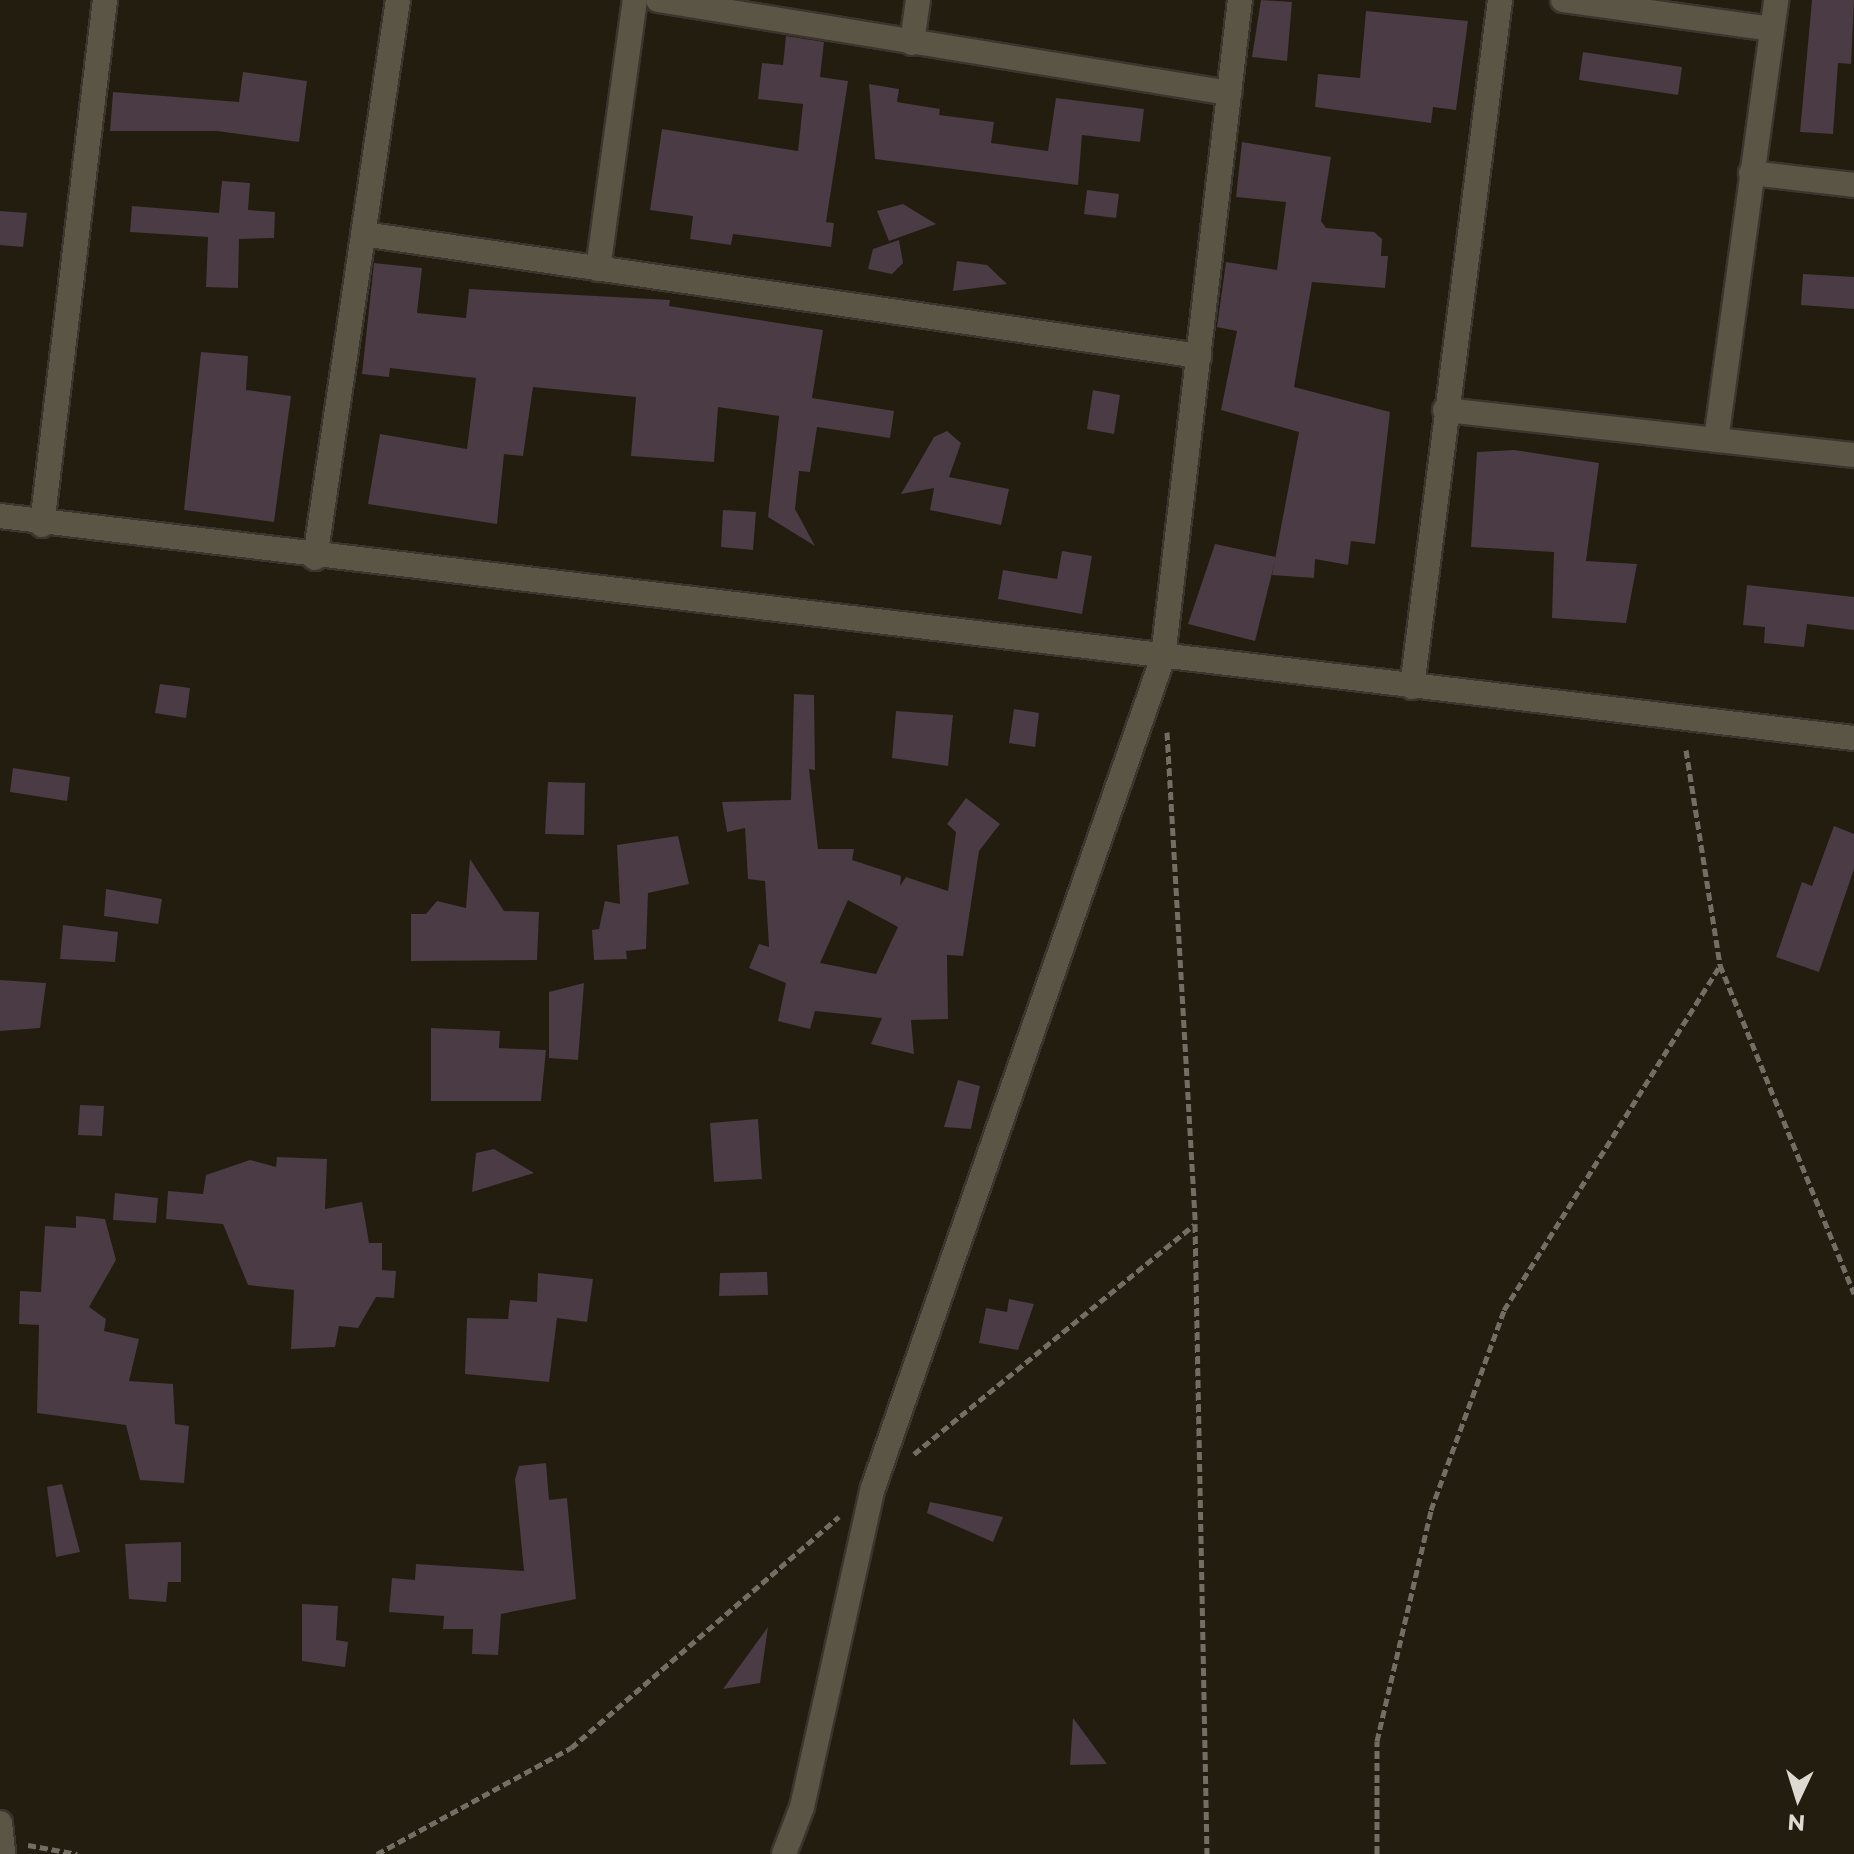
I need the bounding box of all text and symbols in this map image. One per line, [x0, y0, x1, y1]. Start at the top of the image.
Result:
north arrow [1758, 1758, 1838, 1838]
text: N [1786, 1808, 1806, 1837]

